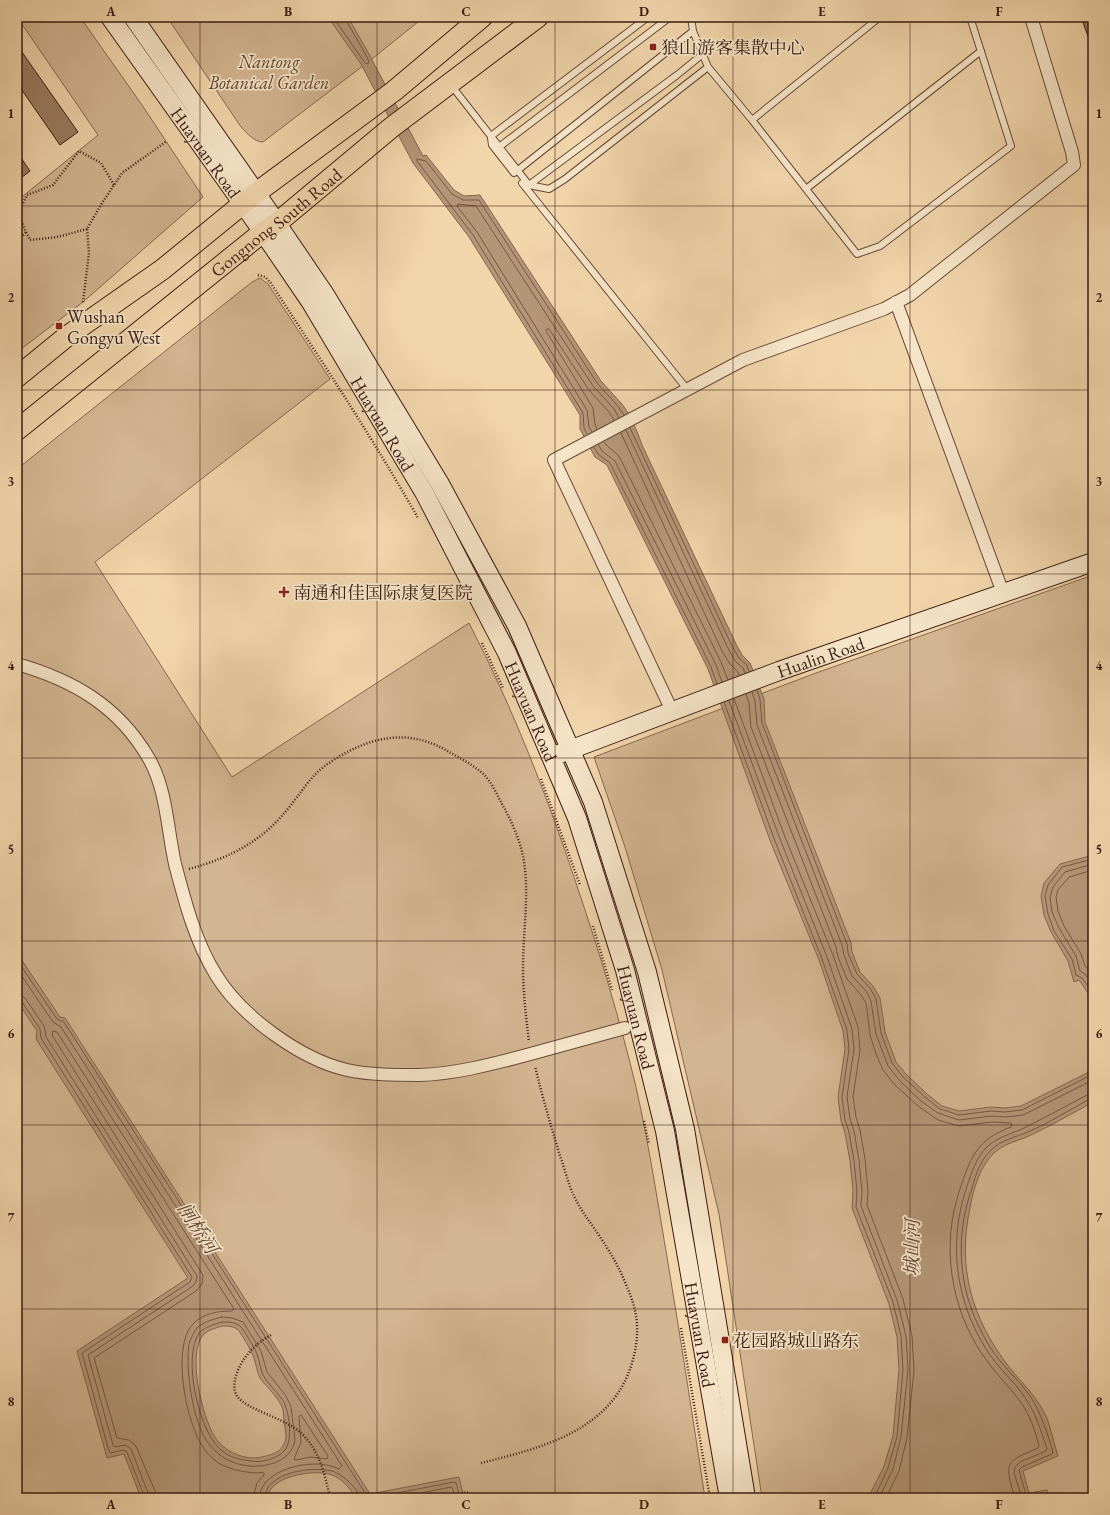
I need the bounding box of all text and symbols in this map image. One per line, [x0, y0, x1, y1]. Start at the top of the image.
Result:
text: A [105, 3, 116, 20]
text: B [284, 3, 292, 20]
text: C [461, 3, 471, 20]
text: D [639, 3, 649, 20]
text: E [818, 3, 826, 20]
text: F [995, 3, 1003, 20]
place label: 狼山游客集散中心 [661, 36, 805, 59]
marker: 狼山游客集散中心 [648, 42, 658, 52]
park label: Nantong Botanical Garden [208, 50, 329, 94]
street label: Huayuan Road [166, 102, 247, 203]
text: 1 [8, 105, 15, 122]
text: 1 [1096, 105, 1103, 122]
street label: Gongnong South Road [205, 162, 347, 282]
text: 2 [8, 289, 15, 306]
text: 2 [1096, 289, 1103, 306]
place label: Wushan Gongyu West [67, 305, 161, 349]
marker: Wushan Gongyu West [54, 321, 64, 331]
street label: Huayuan Road [346, 372, 421, 476]
text: 3 [8, 473, 15, 490]
text: 3 [1096, 473, 1103, 490]
place label: 南通和佳国际康复医院 [293, 581, 473, 604]
marker: 南通和佳国际康复医院 [278, 586, 290, 598]
street label: Hualin Road [774, 631, 868, 682]
text: 4 [8, 657, 15, 674]
text: 4 [1096, 657, 1103, 674]
street label: Huayuan Road [500, 658, 563, 765]
text: 5 [8, 841, 14, 858]
text: 5 [1096, 841, 1102, 858]
street label: Huayuan Road [613, 963, 661, 1072]
text: 6 [8, 1025, 15, 1042]
text: 6 [1096, 1025, 1103, 1042]
water label: 闸桥河 [172, 1197, 226, 1261]
text: 7 [8, 1209, 15, 1226]
text: 7 [1096, 1209, 1103, 1226]
water label: 城山河 [899, 1216, 925, 1277]
street label: Huayuan Road [680, 1280, 721, 1390]
place label: 花园路城山路东 [733, 1329, 859, 1352]
marker: 花园路城山路东 [720, 1335, 730, 1345]
text: 8 [8, 1393, 15, 1410]
text: 8 [1096, 1393, 1103, 1410]
text: A [105, 1496, 116, 1513]
text: B [284, 1496, 292, 1513]
text: C [461, 1496, 471, 1513]
text: D [639, 1496, 649, 1513]
text: E [818, 1496, 826, 1513]
text: F [995, 1496, 1003, 1513]

